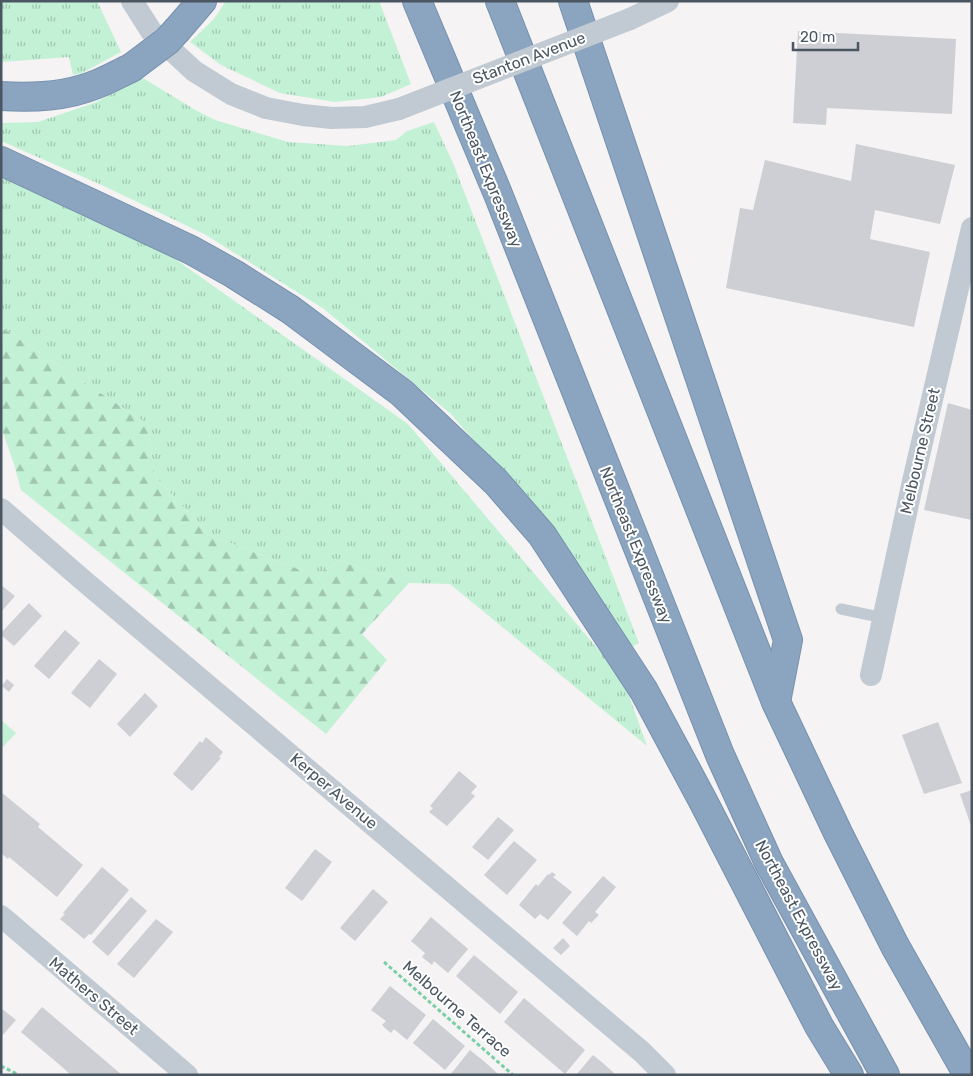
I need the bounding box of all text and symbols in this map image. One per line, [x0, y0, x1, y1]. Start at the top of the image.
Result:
scale bar [793, 20, 858, 52]
street label: Stanton Avenue [470, 28, 588, 88]
text: 20 m [800, 28, 835, 46]
street label: Northeast Expressway [446, 88, 526, 250]
street label: Melbourne Street [896, 386, 944, 516]
street label: Northeast Expressway [596, 464, 676, 626]
street label: Kerper Avenue [287, 749, 381, 833]
street label: Northeast Expressway [751, 837, 847, 994]
street label: Mathers Street [45, 953, 143, 1039]
street label: Melbourne Terrace [399, 957, 515, 1061]

